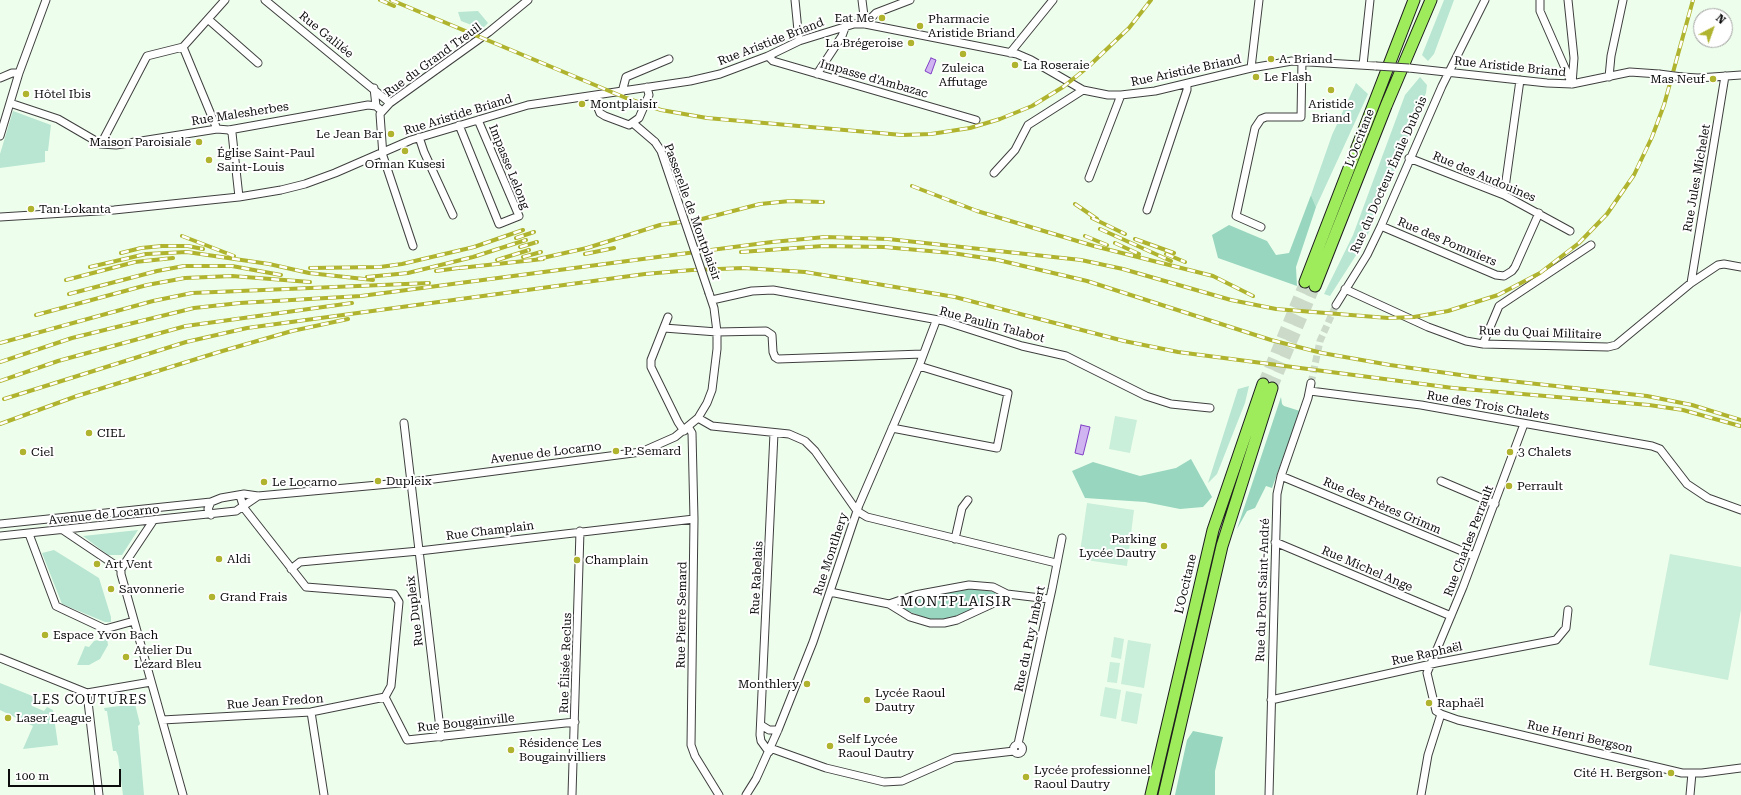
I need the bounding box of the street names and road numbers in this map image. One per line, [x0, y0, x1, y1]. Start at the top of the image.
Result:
street label: Rue Galilée [296, 9, 356, 61]
street label: Rue Aristide Briand [716, 15, 826, 69]
street label: Rue du Grand Treuil [381, 20, 485, 100]
street label: Rue Aristide Briand [1129, 52, 1243, 90]
street label: Rue Aristide Briand [1453, 54, 1567, 80]
street label: Impasse d'Ambazac [818, 57, 930, 101]
street label: Rue Aristide Briand [402, 92, 514, 138]
street label: Rue du Docteur Émile Dubois [1348, 94, 1430, 256]
street label: Rue Malesherbes [190, 99, 290, 129]
street label: L'Occitane [1342, 107, 1378, 169]
street label: Impasse Lelong [485, 123, 533, 211]
street label: Rue Jules Michelet [1680, 123, 1714, 233]
street label: Passerelle de Montplaisir [660, 142, 724, 282]
street label: Rue des Audouines [1430, 149, 1538, 205]
street label: Rue des Pommiers [1395, 215, 1499, 269]
street label: Rue Paulin Talabot [938, 304, 1046, 346]
street label: Rue du Quai Militaire [1478, 324, 1602, 342]
street label: Rue des Trois Chalets [1426, 388, 1550, 424]
street label: Avenue de Locarno [490, 439, 602, 467]
street label: Rue des Frères Grimm [1321, 475, 1443, 537]
street label: Rue Charles Perrault [1441, 483, 1497, 599]
street label: Avenue de Locarno [48, 502, 160, 528]
street label: Rue Montlhery [811, 511, 851, 597]
street label: Rue Champlain [445, 518, 535, 544]
street label: Rue du Pont Saint-André [1253, 518, 1273, 662]
street label: Rue Rabelais [748, 541, 766, 615]
street label: Rue Michel Ange [1319, 543, 1415, 595]
street label: L'Occitane [1172, 553, 1200, 615]
street label: Rue Pierre Semard [674, 561, 690, 669]
street label: Rue Dupleix [404, 575, 426, 647]
street label: Rue du Puy Imbert [1012, 585, 1048, 693]
street label: Rue Élisée Reclus [557, 612, 575, 714]
street label: Rue Raphaël [1390, 639, 1464, 669]
street label: Rue Jean Fredon [226, 691, 324, 713]
street label: Rue Bougainville [417, 711, 515, 735]
street label: Rue Henri Bergson [1526, 718, 1634, 756]

